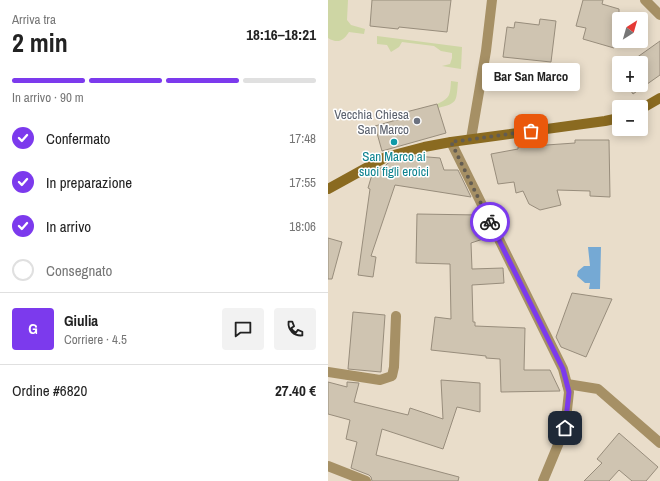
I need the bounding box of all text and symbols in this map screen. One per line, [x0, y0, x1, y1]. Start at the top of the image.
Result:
text: Arriva tra [12, 11, 56, 28]
north arrow [612, 12, 648, 48]
map controls [612, 12, 648, 136]
text: 18:16–18:21 [246, 24, 316, 45]
text: 2 min [12, 25, 68, 60]
button: + [612, 56, 648, 92]
callout: Bar San Marco [482, 63, 580, 91]
text: Bar San Marco [494, 68, 568, 85]
text: In arrivo · 90 m [12, 89, 84, 106]
button: − [612, 100, 648, 136]
place label: Vecchia Chiesa San Marco [334, 106, 409, 138]
pin [514, 114, 548, 148]
marker: Vecchia Chiesa San Marco [412, 116, 422, 126]
icon: bag [520, 120, 542, 142]
icon: check [12, 127, 34, 149]
text: Confermato [46, 128, 110, 149]
text: 17:48 [289, 130, 316, 147]
marker: San Marco ai suoi figli eroici [389, 137, 399, 147]
place label: San Marco ai suoi figli eroici [359, 148, 429, 180]
icon: check [12, 171, 34, 193]
text: In preparazione [46, 172, 132, 193]
text: 17:55 [289, 174, 316, 191]
courier [470, 202, 510, 242]
icon: bike [479, 211, 501, 233]
icon: check [12, 215, 34, 237]
text: In arrivo [46, 216, 91, 237]
text: 18:06 [289, 218, 316, 235]
text: Consegnato [46, 260, 112, 281]
button: chat [222, 308, 264, 350]
button: phone [274, 308, 316, 350]
text: Giulia [64, 310, 98, 331]
text: G [28, 318, 38, 339]
text: Corriere · 4.5 [64, 331, 127, 348]
text: Ordine #6820 [12, 380, 87, 401]
text: 27.40 € [275, 380, 316, 401]
pin [548, 411, 582, 445]
icon: home [554, 417, 576, 439]

